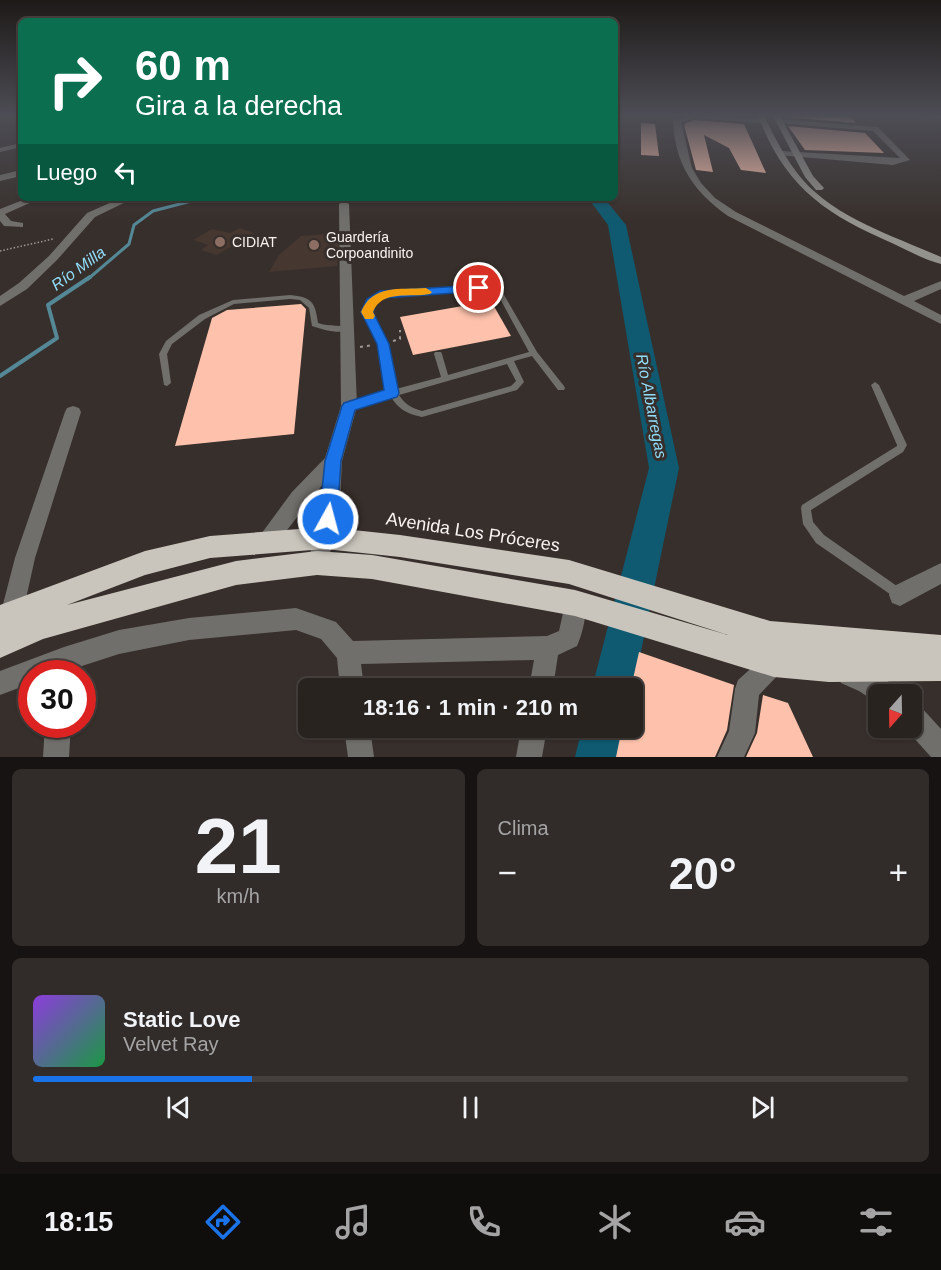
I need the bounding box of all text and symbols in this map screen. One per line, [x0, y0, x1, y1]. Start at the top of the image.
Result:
icon: right [36, 42, 114, 120]
text: 60 m [135, 42, 231, 89]
text: Gira a la derecha [135, 91, 342, 121]
icon: left [109, 156, 142, 189]
text: Luego [36, 160, 97, 185]
place label: Guardería Corpoandinito [326, 229, 413, 261]
place label: CIDIAT [232, 234, 277, 250]
marker: CIDIAT [213, 235, 227, 249]
marker: Guardería Corpoandinito [307, 238, 321, 252]
water label: Río Milla [48, 243, 109, 294]
pin [453, 262, 504, 313]
icon: arrive [462, 271, 495, 304]
water label: Río Albarregas [633, 352, 670, 460]
position arrow [296, 487, 360, 551]
street label: Avenida Los Próceres [385, 508, 561, 556]
speed limit sign: 30 [18, 660, 96, 738]
north arrow [868, 684, 922, 738]
map controls [868, 684, 922, 738]
text: 18:16 · 1 min · 210 m [363, 695, 578, 720]
text: 21 [195, 802, 282, 890]
text: Clima [498, 817, 549, 839]
text: 20° [669, 848, 737, 899]
text: − [498, 854, 517, 891]
text: + [889, 854, 908, 891]
text: km/h [217, 885, 260, 907]
text: Static Love [123, 1007, 240, 1032]
text: Velvet Ray [123, 1033, 219, 1055]
icon: previous [162, 1091, 195, 1124]
icon: pause [454, 1091, 487, 1124]
icon: next [746, 1091, 779, 1124]
icon: directions [202, 1201, 244, 1243]
icon: music [332, 1201, 374, 1243]
icon: phone [463, 1201, 505, 1243]
icon: climate [594, 1201, 636, 1243]
icon: car [724, 1201, 766, 1243]
icon: filters [855, 1201, 897, 1243]
text: 18:15 [44, 1207, 113, 1237]

